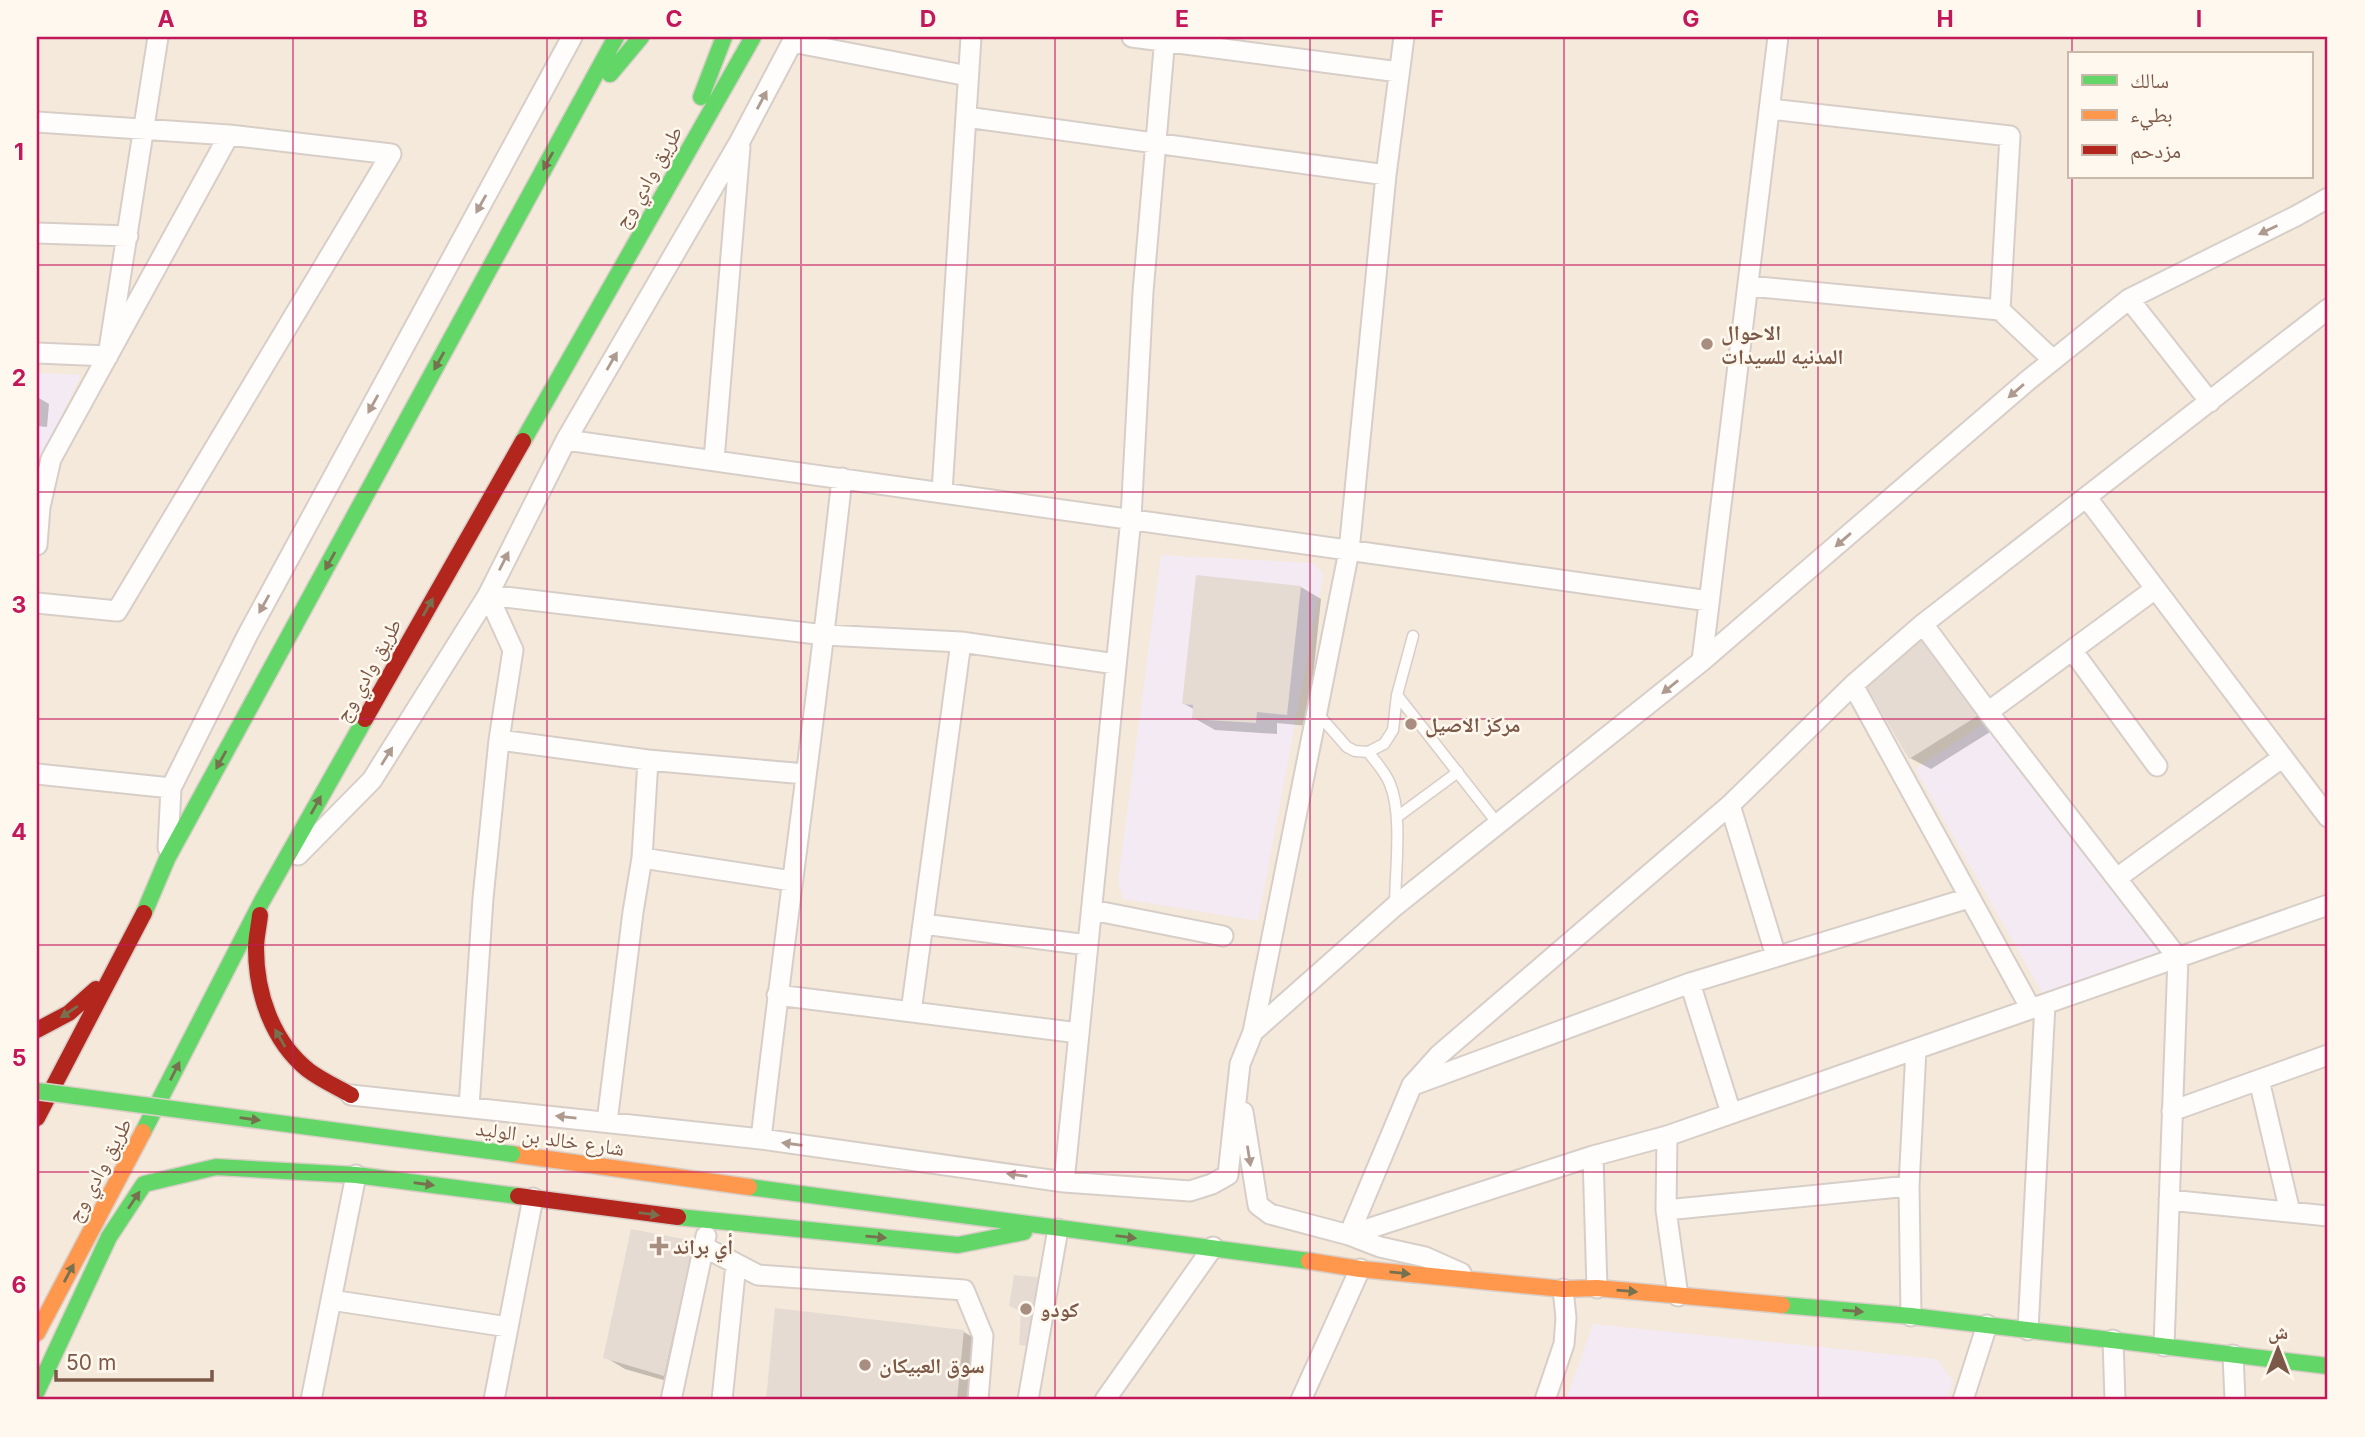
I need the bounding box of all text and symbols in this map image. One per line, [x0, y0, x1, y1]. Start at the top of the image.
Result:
text: A [157, 5, 175, 33]
text: B [412, 5, 428, 33]
text: C [665, 5, 683, 33]
text: D [920, 5, 936, 33]
text: E [1175, 5, 1189, 33]
text: F [1430, 5, 1444, 33]
text: G [1682, 5, 1700, 33]
text: H [1936, 5, 1954, 33]
text: I [2196, 5, 2202, 33]
legend [2068, 52, 2312, 178]
text: سالك [2130, 68, 2169, 93]
one-way arrow [756, 90, 767, 110]
text: بطيء [2130, 102, 2173, 131]
street label: طريق وادي وج [609, 121, 691, 235]
text: 1 [14, 138, 24, 166]
text: مزدحم [2130, 138, 2181, 165]
one-way arrow [542, 151, 554, 171]
one-way arrow [475, 195, 487, 214]
one-way arrow [2258, 225, 2278, 236]
place label: الاحوال المدنيه للسيدات [1721, 320, 1843, 369]
marker: الاحوال المدنيه للسيدات [1699, 336, 1715, 352]
one-way arrow [433, 351, 445, 371]
one-way arrow [606, 351, 618, 371]
text: 2 [12, 364, 26, 392]
one-way arrow [2007, 383, 2024, 398]
one-way arrow [367, 394, 379, 414]
one-way arrow [1835, 532, 1852, 547]
one-way arrow [324, 551, 336, 570]
one-way arrow [498, 551, 510, 571]
text: 3 [12, 591, 26, 619]
one-way arrow [258, 594, 270, 614]
one-way arrow [422, 598, 434, 617]
street label: طريق وادي وج [329, 614, 410, 728]
one-way arrow [1662, 679, 1679, 694]
place label: مركز الاصيل [1425, 712, 1520, 738]
marker: مركز الاصيل [1403, 716, 1419, 732]
one-way arrow [380, 746, 393, 766]
one-way arrow [215, 750, 227, 770]
one-way arrow [310, 796, 322, 815]
text: 4 [11, 818, 27, 846]
one-way arrow [59, 1006, 79, 1019]
one-way arrow [274, 1028, 286, 1047]
text: 5 [12, 1044, 26, 1072]
one-way arrow [169, 1061, 181, 1081]
one-way arrow [555, 1111, 577, 1122]
street label: طريق وادي وج [61, 1114, 141, 1228]
one-way arrow [239, 1114, 261, 1125]
street label: شارع خالد بن الوليد [474, 1115, 626, 1162]
one-way arrow [781, 1138, 803, 1149]
one-way arrow [1243, 1145, 1254, 1167]
one-way arrow [1006, 1170, 1028, 1181]
one-way arrow [413, 1178, 435, 1189]
one-way arrow [127, 1190, 140, 1209]
one-way arrow [639, 1208, 661, 1219]
one-way arrow [1115, 1231, 1137, 1242]
place label: أي براند [673, 1232, 733, 1263]
one-way arrow [865, 1232, 887, 1243]
marker: أي براند [651, 1238, 667, 1254]
one-way arrow [62, 1262, 74, 1282]
one-way arrow [1389, 1268, 1411, 1279]
text: 6 [12, 1271, 26, 1299]
one-way arrow [1616, 1286, 1638, 1297]
place label: كودو [1040, 1297, 1079, 1322]
marker: كودو [1018, 1301, 1034, 1317]
one-way arrow [1843, 1306, 1865, 1317]
north arrow [2242, 1314, 2312, 1384]
text: ش [2268, 1321, 2288, 1344]
scale bar [56, 1339, 212, 1383]
text: 50 m [66, 1350, 116, 1375]
place label: سوق العبيكان [879, 1353, 985, 1379]
marker: سوق العبيكان [857, 1357, 873, 1373]

